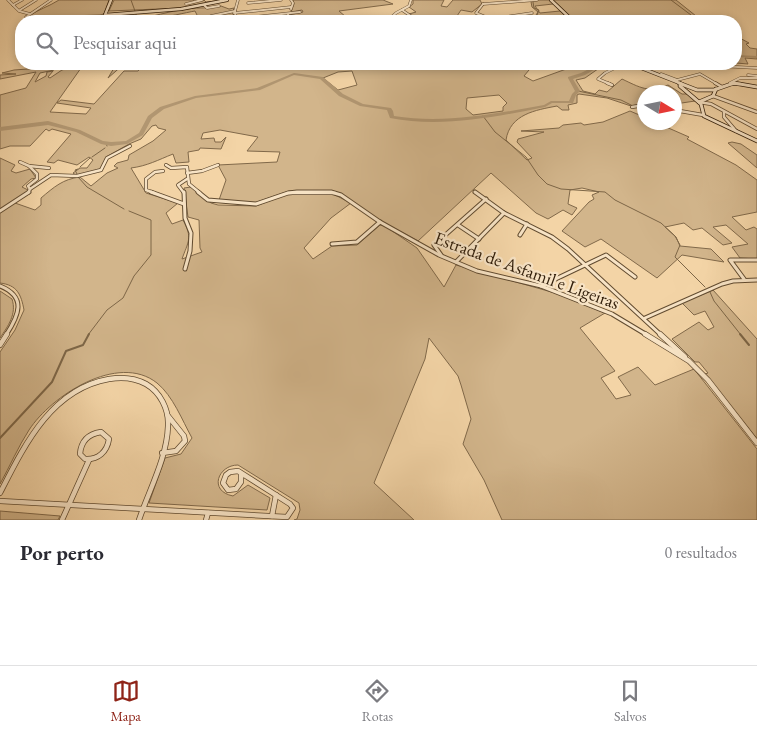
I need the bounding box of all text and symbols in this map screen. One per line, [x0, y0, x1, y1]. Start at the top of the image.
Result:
search box [15, 15, 742, 70]
icon: search [33, 29, 61, 57]
text: Pesquisar aqui [73, 30, 177, 55]
north arrow [637, 85, 682, 130]
street label: Estrada de Asfamil e Ligeiras [431, 226, 623, 314]
text: Por perto [20, 539, 104, 566]
text: 0 resultados [665, 542, 737, 563]
tab: Mapa [110, 677, 141, 725]
tab: Rotas [362, 677, 393, 725]
tab: Salvos [614, 677, 647, 725]

